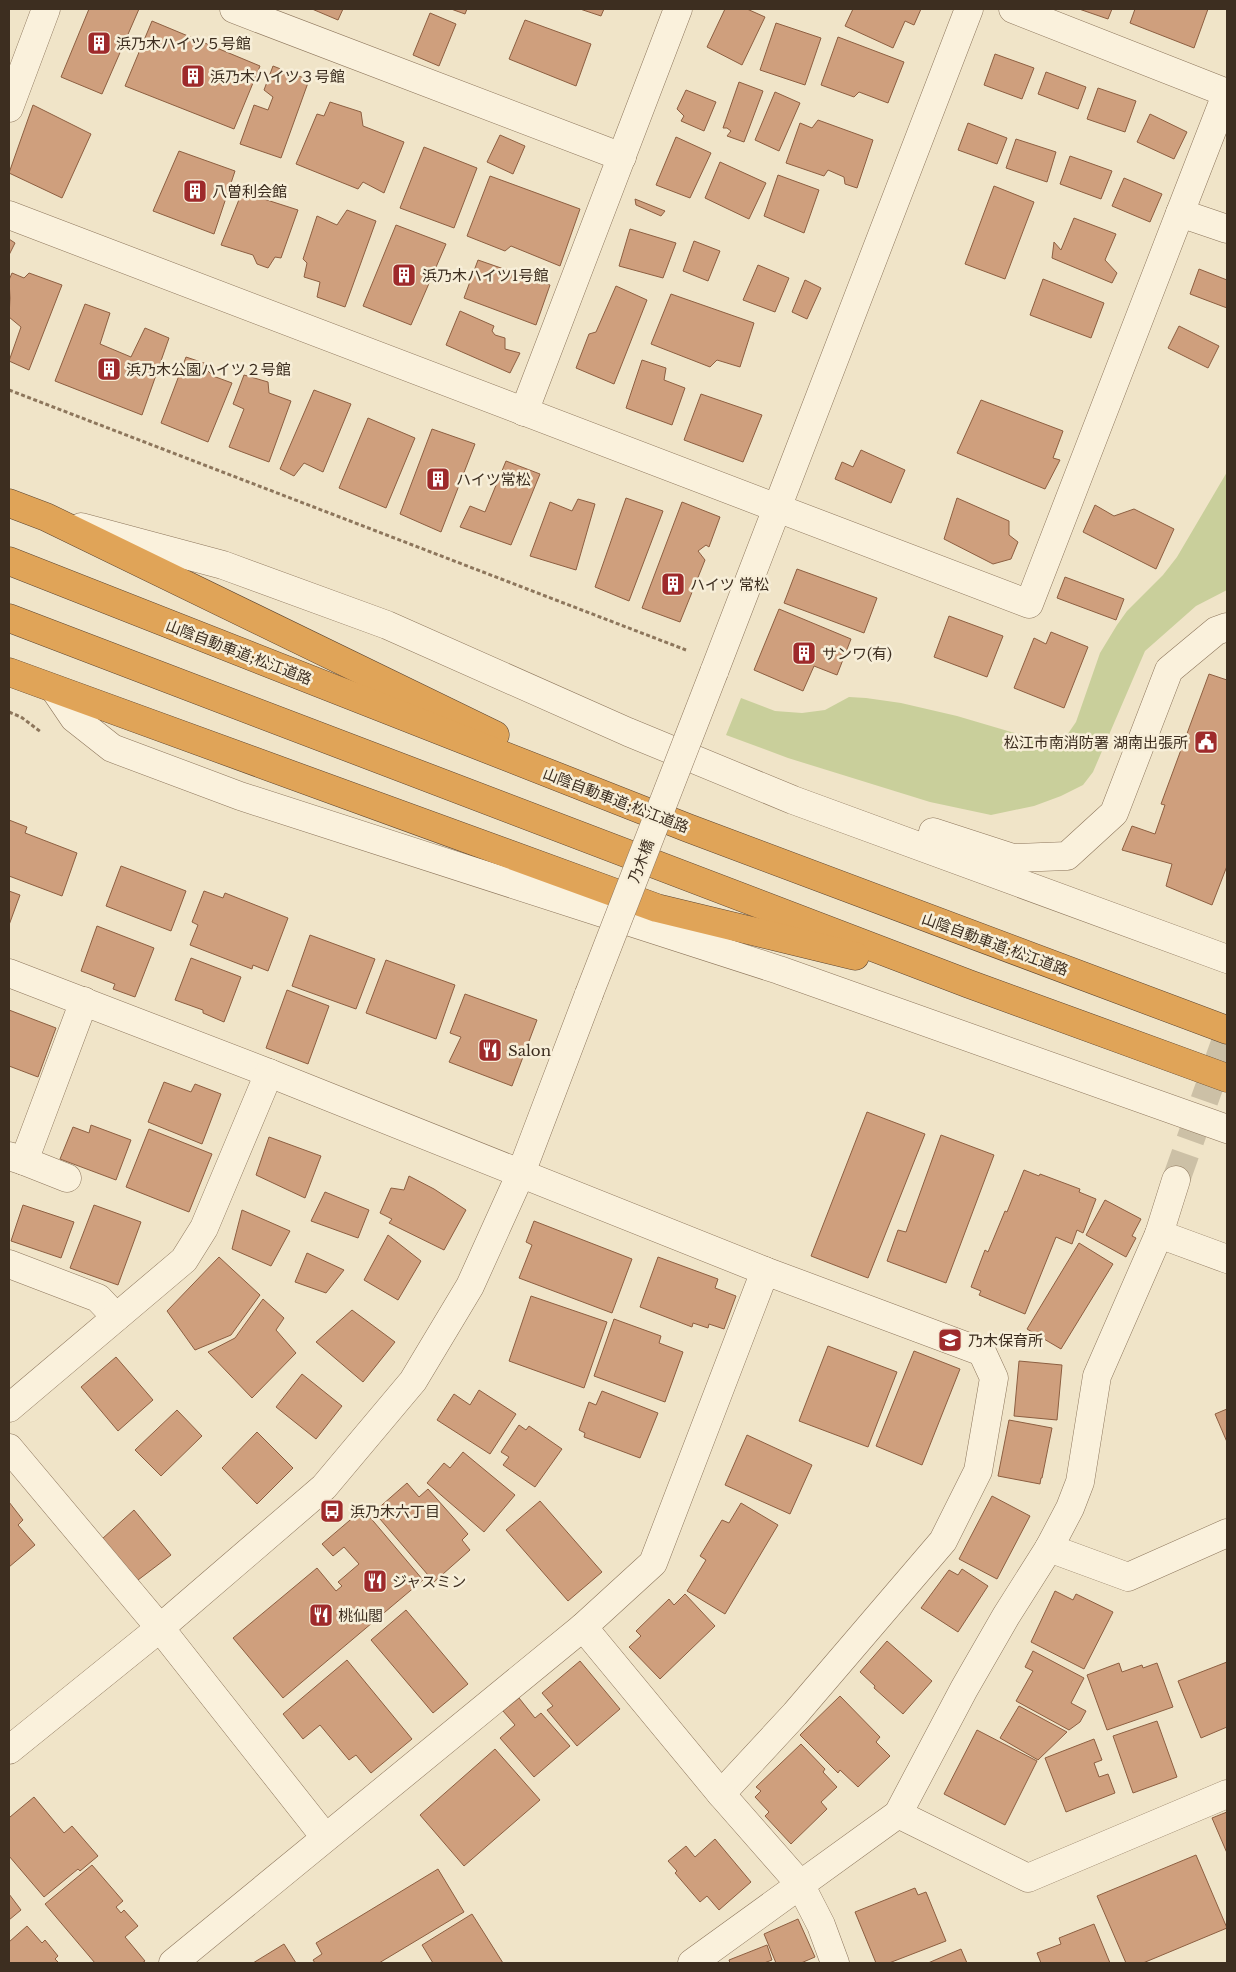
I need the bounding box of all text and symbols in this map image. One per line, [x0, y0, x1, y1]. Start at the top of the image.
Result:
building icon: 浜乃木ハイツ５号館 [86, 30, 112, 56]
place label: 浜乃木ハイツ５号館 [116, 34, 251, 53]
building icon: 浜乃木ハイツ３号館 [180, 63, 206, 89]
place label: 浜乃木ハイツ３号館 [210, 67, 345, 86]
building icon: 八曽利会館 [182, 178, 208, 204]
place label: 八曽利会館 [212, 182, 287, 201]
building icon: 浜乃木ハイツ1号館 [391, 262, 417, 288]
place label: 浜乃木ハイツ1号館 [422, 266, 548, 285]
building icon: 浜乃木公園ハイツ２号館 [96, 356, 122, 382]
place label: 浜乃木公園ハイツ２号館 [126, 360, 291, 379]
building icon: ハイツ常松 [425, 466, 451, 492]
place label: ハイツ常松 [456, 470, 531, 489]
building icon: ハイツ 常松 [660, 571, 686, 597]
place label: ハイツ 常松 [690, 575, 769, 594]
street label: 山陰自動車道;松江道路 [163, 615, 315, 689]
building icon: サンワ(有) [791, 640, 817, 666]
place label: サンワ(有) [822, 644, 892, 663]
public building icon: 松江市南消防署 湖南出張所 [1193, 729, 1219, 755]
place label: 松江市南消防署 湖南出張所 [1004, 733, 1188, 752]
street label: 山陰自動車道;松江道路 [540, 763, 692, 837]
street label: 乃木橋 [624, 837, 658, 885]
street label: 山陰自動車道;松江道路 [919, 909, 1071, 979]
restaurant icon: Salon [477, 1037, 503, 1063]
place label: Salon [508, 1041, 551, 1060]
school or university icon: 乃木保育所 [937, 1327, 963, 1353]
place label: 乃木保育所 [968, 1331, 1043, 1350]
bus stop icon: 浜乃木六丁目 [319, 1498, 345, 1524]
place label: 浜乃木六丁目 [350, 1502, 440, 1521]
restaurant icon: ジャスミン [362, 1568, 388, 1594]
place label: ジャスミン [392, 1572, 466, 1591]
restaurant icon: 桃仙閣 [308, 1602, 334, 1628]
place label: 桃仙閣 [338, 1606, 383, 1625]

